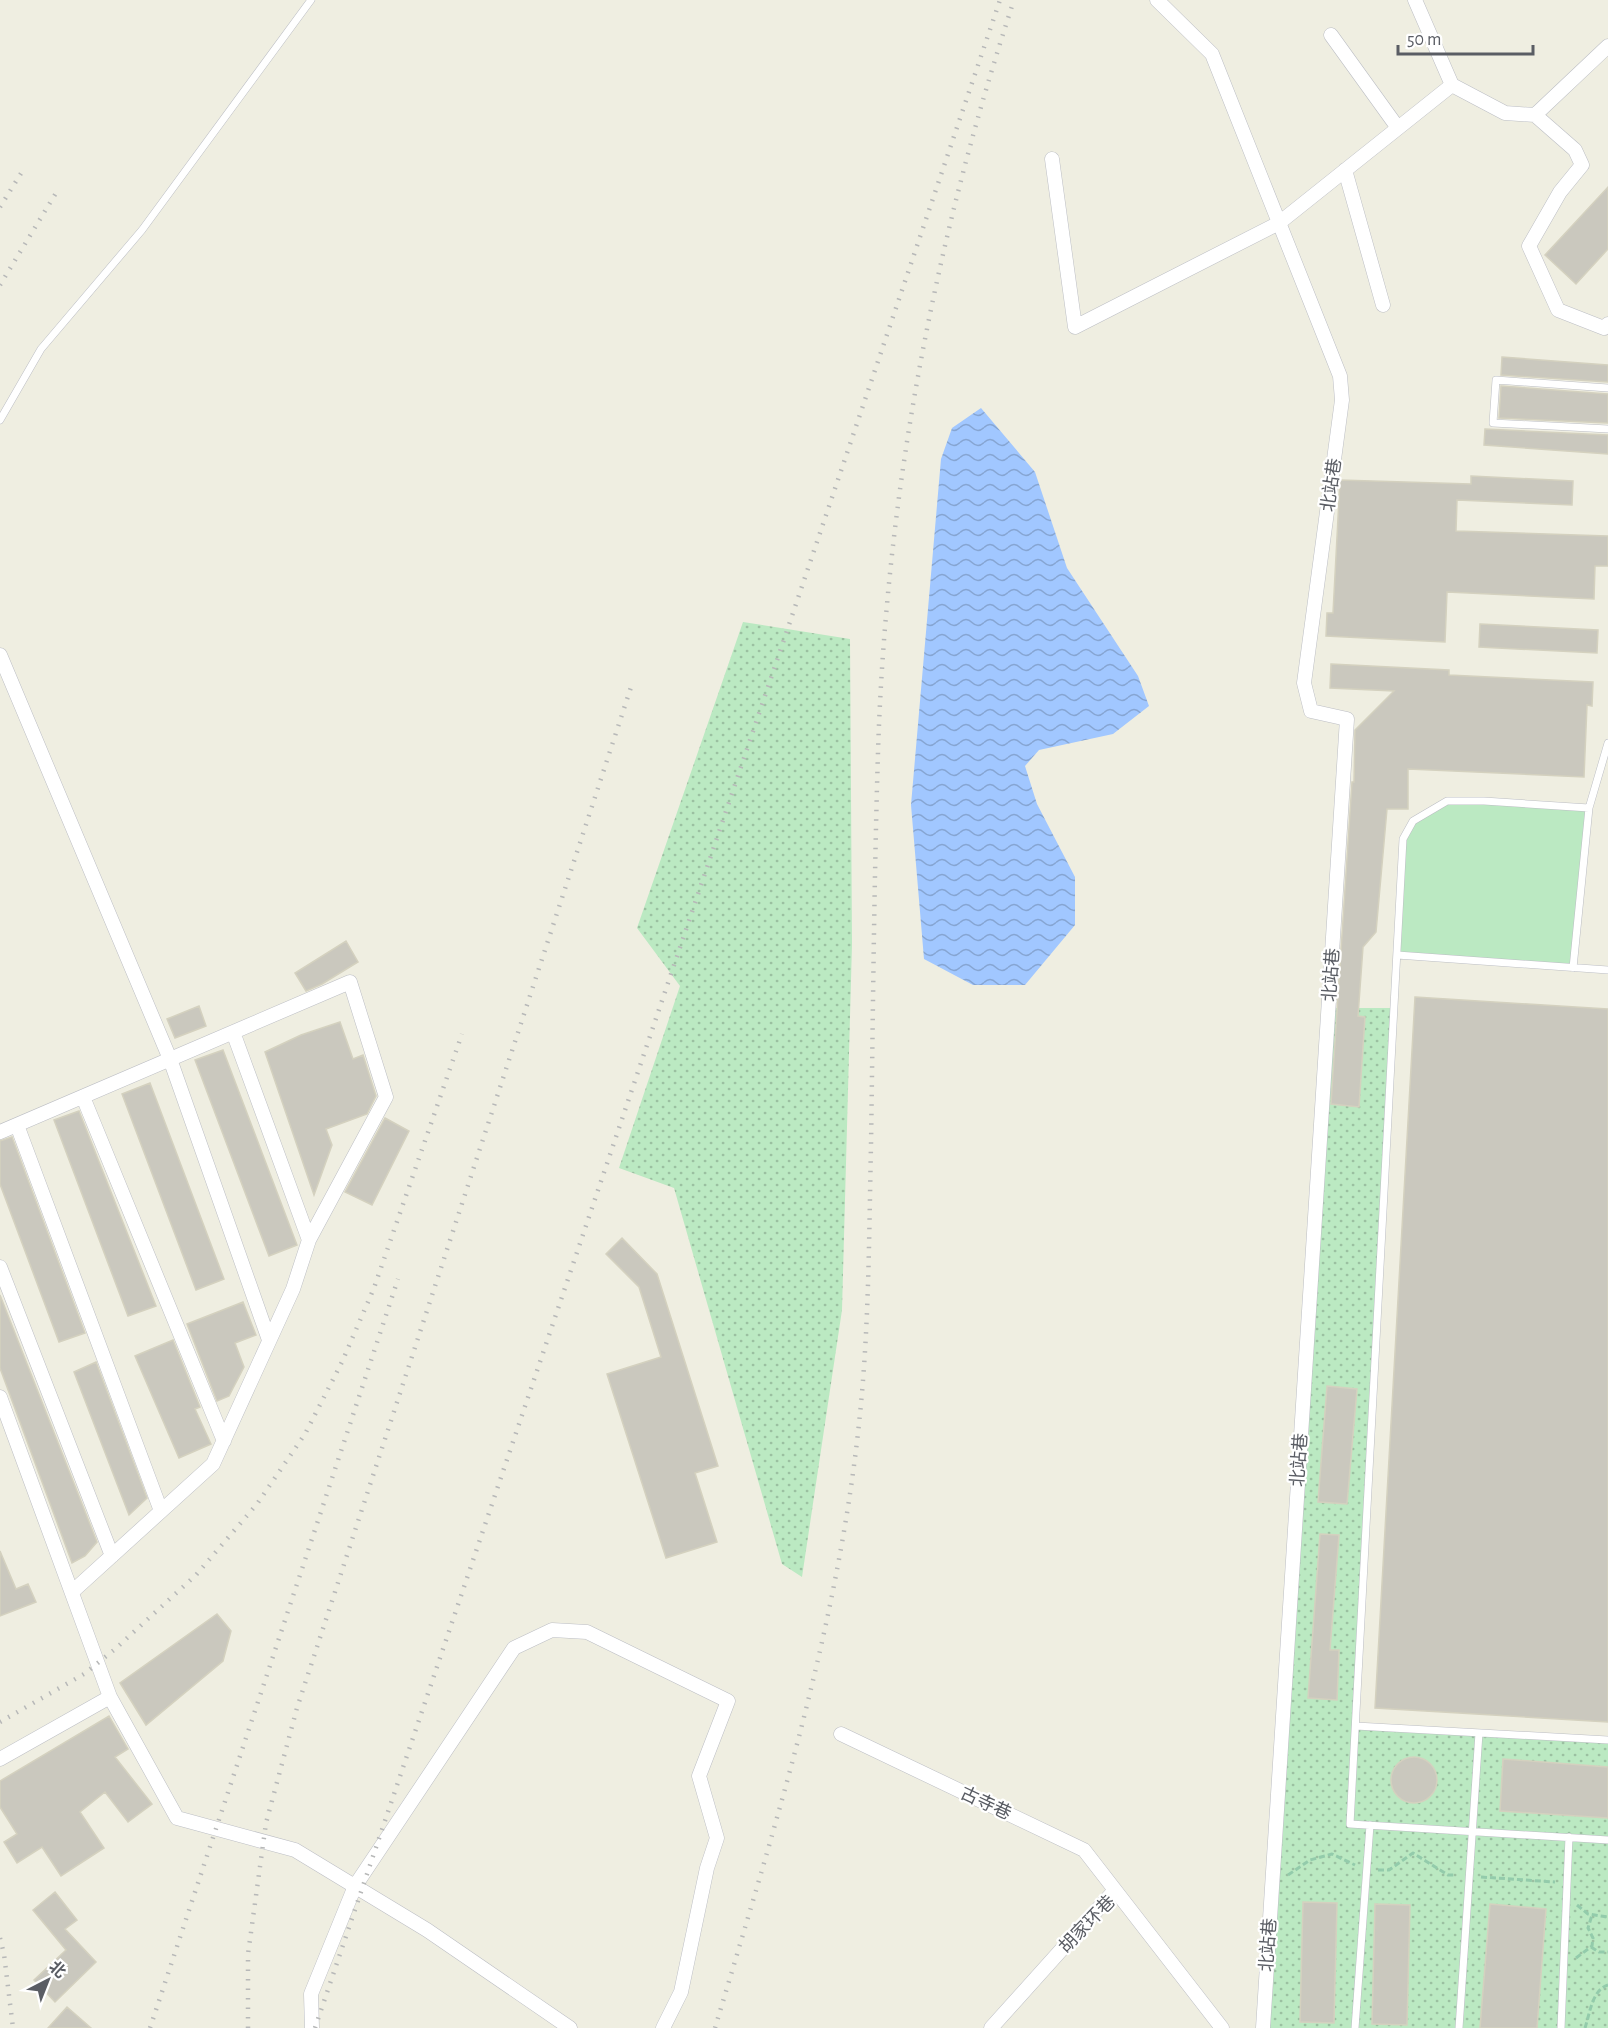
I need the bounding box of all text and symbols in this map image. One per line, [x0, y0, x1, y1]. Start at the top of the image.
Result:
scale bar [1398, 18, 1533, 56]
text: 50 m [1407, 31, 1441, 49]
street label: 北站巷 [1317, 457, 1345, 513]
street label: 北站巷 [1319, 947, 1343, 1003]
street label: 北站巷 [1287, 1432, 1311, 1488]
street label: 古寺巷 [957, 1783, 1015, 1823]
street label: 胡家环巷 [1055, 1891, 1119, 1957]
street label: 北站巷 [1256, 1917, 1280, 1973]
north arrow [18, 1950, 78, 2010]
text: 北 [46, 1958, 69, 1981]

